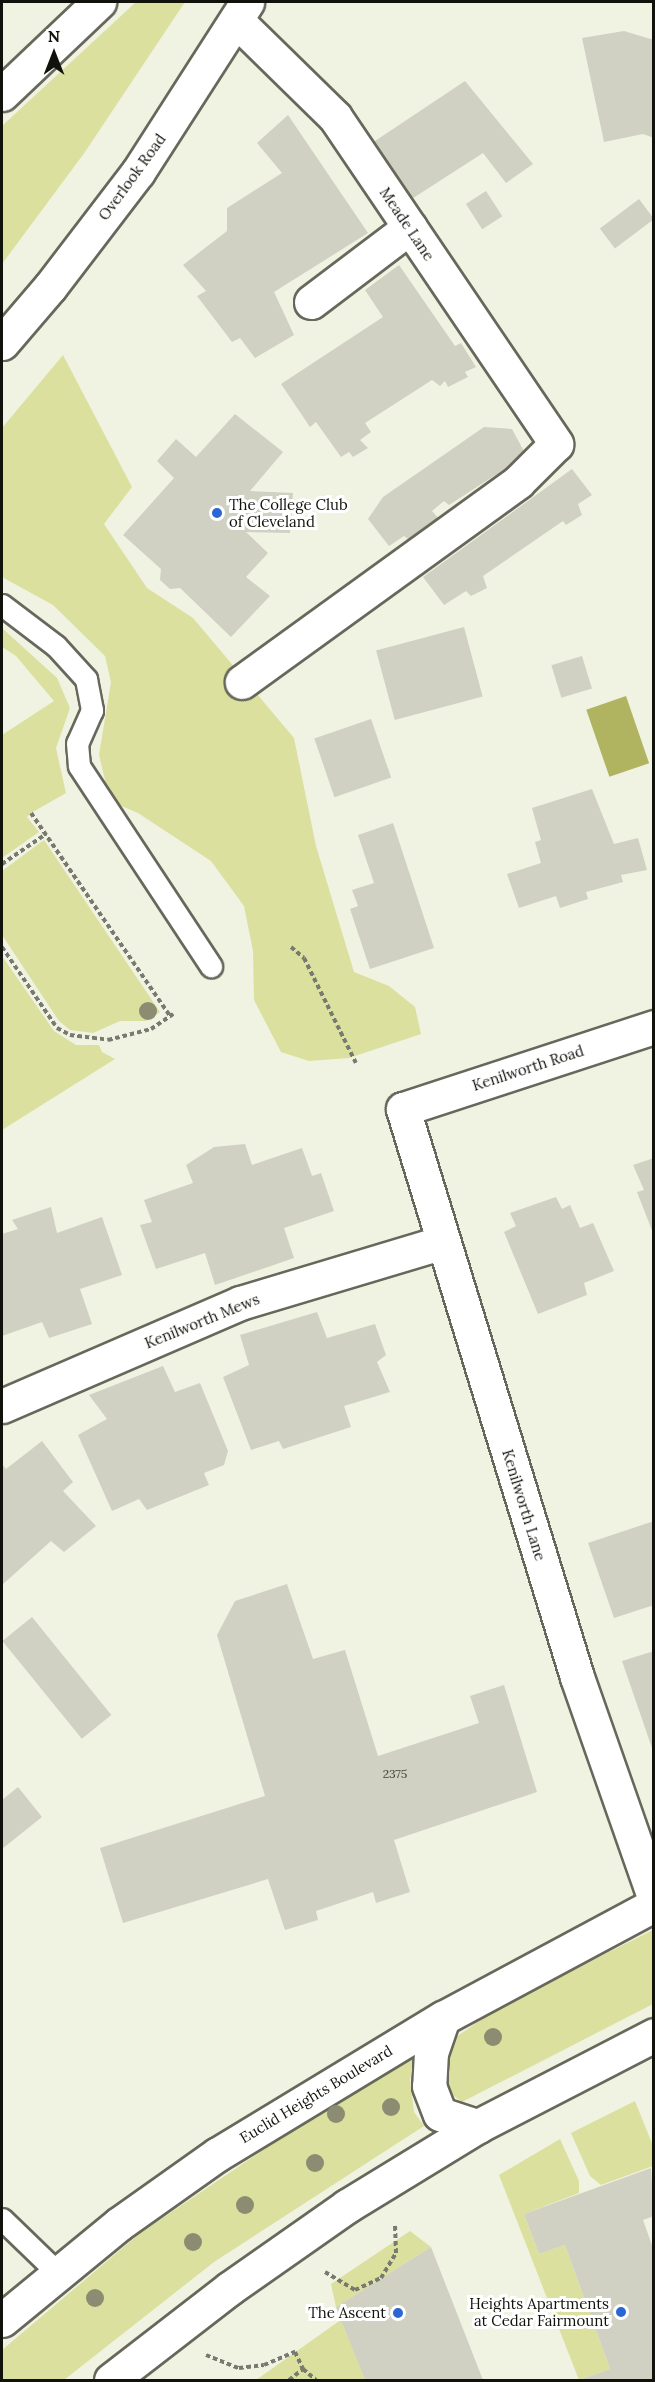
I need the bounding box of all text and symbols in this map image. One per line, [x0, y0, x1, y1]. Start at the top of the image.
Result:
north arrow [24, 24, 84, 84]
text: N [48, 26, 60, 46]
street label: Overlook Road [95, 130, 169, 224]
street label: Meade Lane [376, 184, 438, 264]
place label: The College Club of Cleveland [229, 495, 348, 530]
marker: The College Club of Cleveland [210, 506, 224, 520]
street label: Kenilworth Road [470, 1041, 586, 1095]
street label: Kenilworth Mews [142, 1290, 262, 1352]
street label: Kenilworth Lane [499, 1447, 549, 1563]
house number: 2375 [383, 1767, 407, 1781]
street label: Euclid Heights Boulevard [236, 2041, 396, 2147]
place label: Heights Apartments at Cedar Fairmount [469, 2294, 609, 2329]
place label: The Ascent [308, 2304, 386, 2322]
marker: Heights Apartments at Cedar Fairmount [614, 2305, 628, 2319]
marker: The Ascent [391, 2306, 405, 2320]

